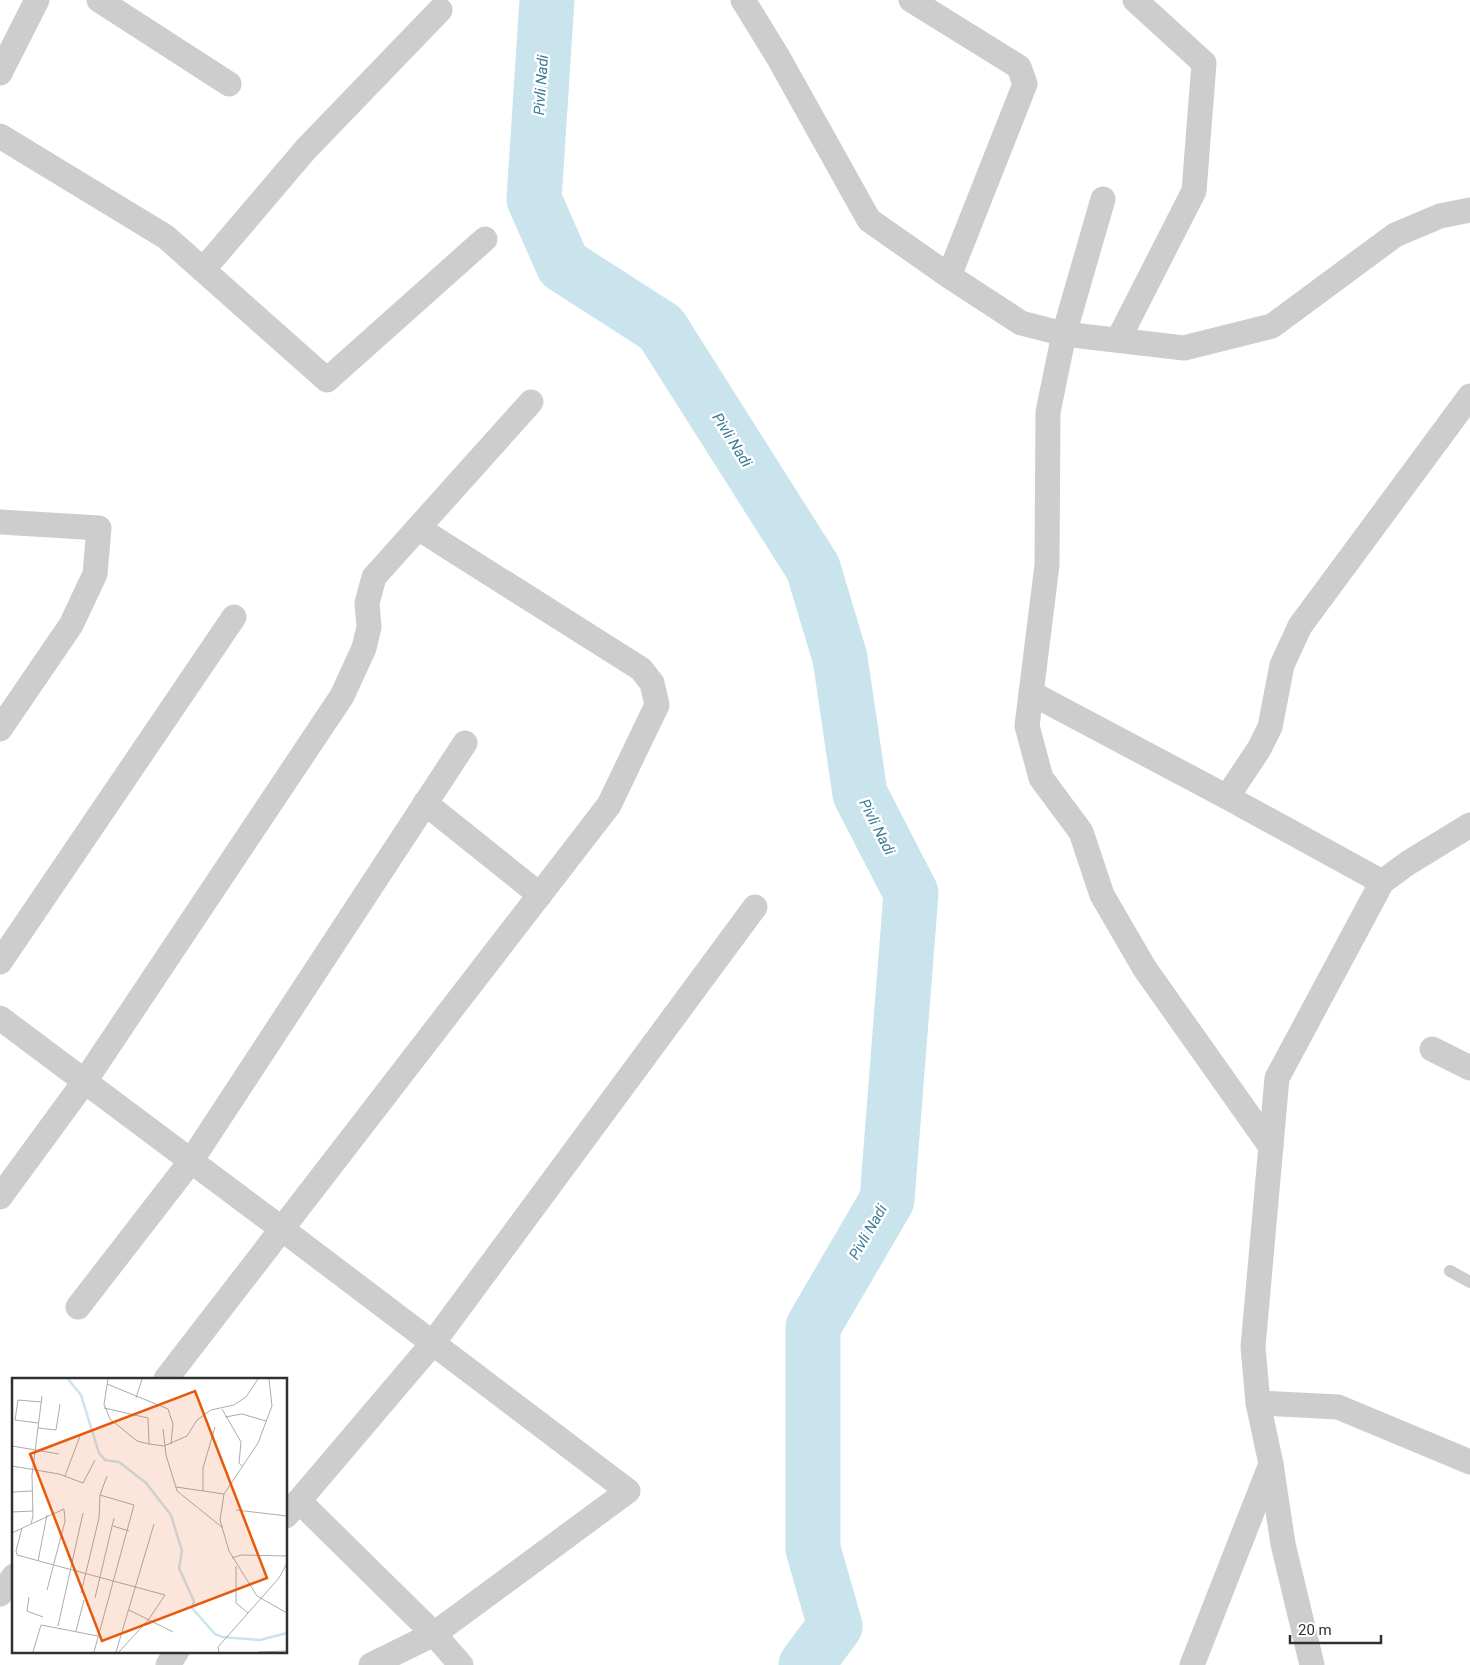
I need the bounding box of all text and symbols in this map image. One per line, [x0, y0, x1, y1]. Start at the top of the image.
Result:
water label: Pivli Nadi [530, 54, 552, 116]
water label: Pivli Nadi [708, 410, 756, 471]
water label: Pivli Nadi [855, 796, 899, 858]
water label: Pivli Nadi [845, 1201, 891, 1263]
inset map [12, 1378, 288, 1652]
scale bar [1290, 1612, 1381, 1644]
text: 20 m [1298, 1621, 1332, 1639]

